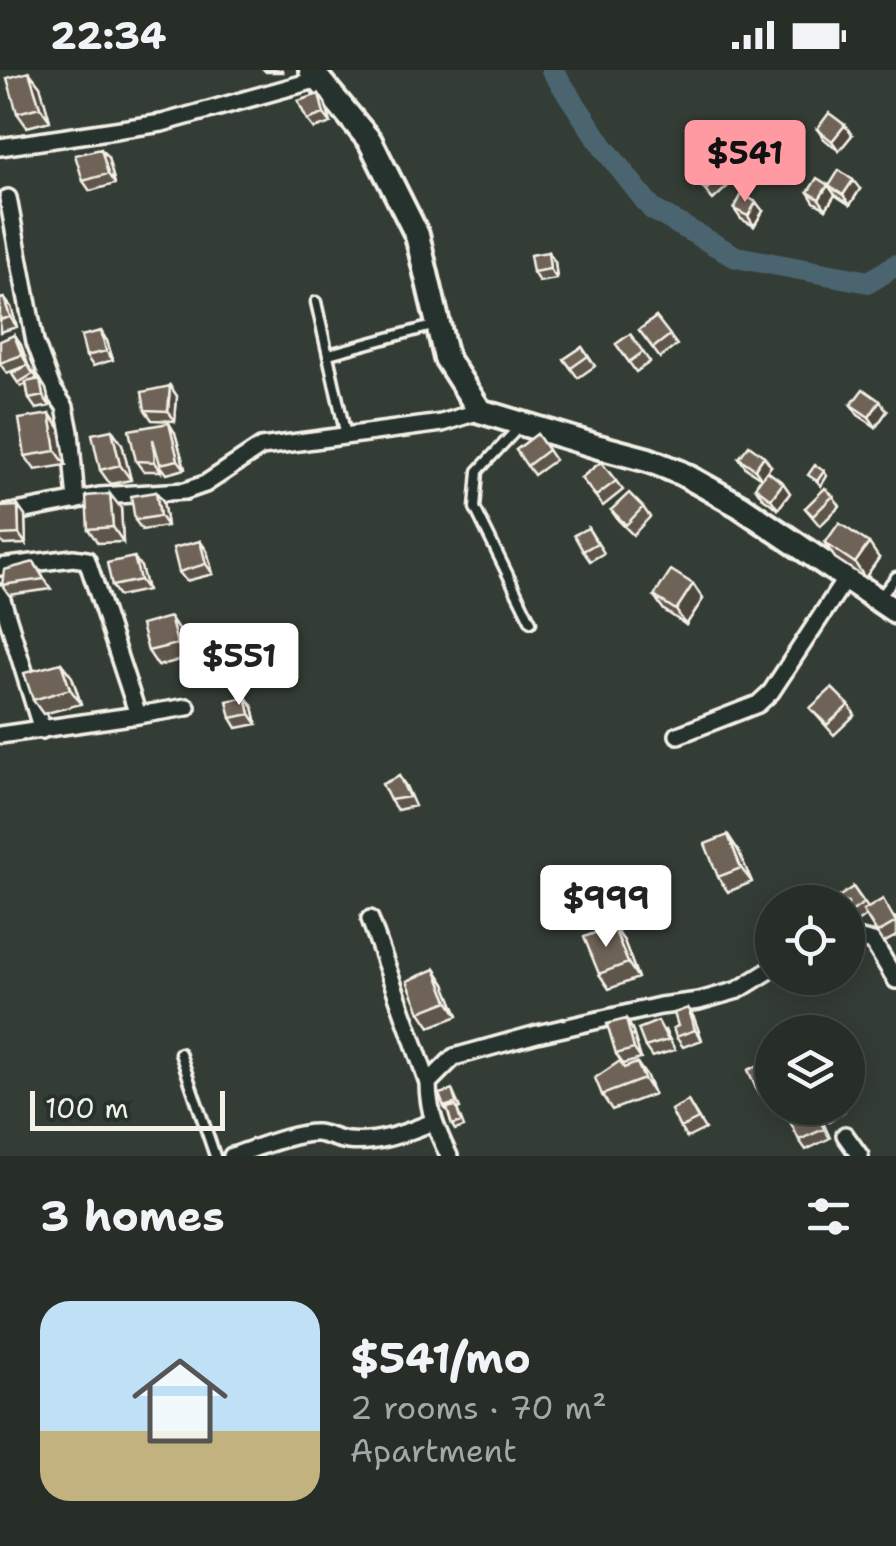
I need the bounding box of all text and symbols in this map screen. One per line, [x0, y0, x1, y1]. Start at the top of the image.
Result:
text: 22:34 [50, 10, 166, 61]
pin: $541 [686, 120, 804, 205]
text: $541 [707, 131, 783, 174]
pin: $551 [180, 623, 298, 708]
text: $551 [201, 634, 277, 677]
pin: $999 [547, 865, 665, 950]
text: $999 [562, 876, 650, 919]
map controls [755, 885, 865, 1125]
button: locate [755, 885, 865, 995]
button: layers [755, 1015, 865, 1125]
scale bar [30, 1086, 225, 1130]
text: 100 m [45, 1089, 129, 1127]
text: 3 homes [40, 1188, 225, 1244]
icon: filters [801, 1189, 856, 1244]
text: $541/mo [350, 1330, 531, 1386]
icon: home [120, 1341, 240, 1461]
text: 2 rooms · 70 m² [350, 1386, 607, 1429]
text: Apartment [350, 1429, 517, 1472]

